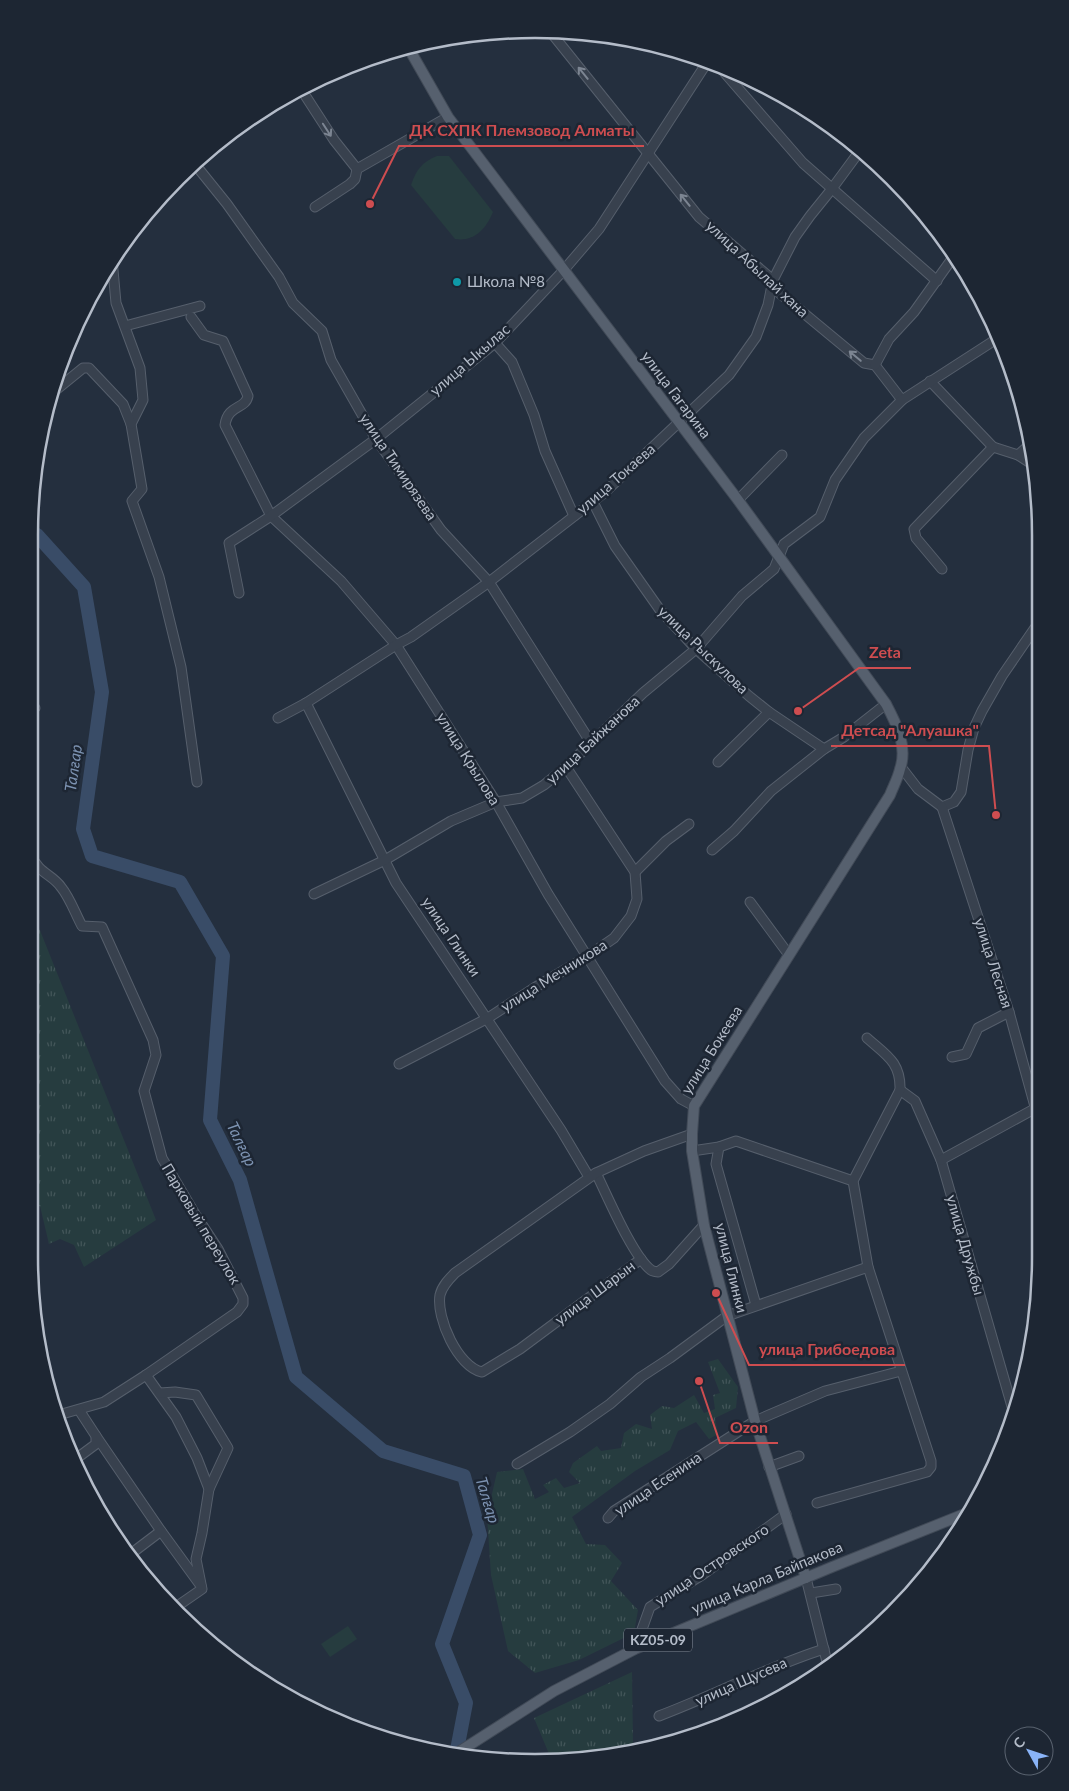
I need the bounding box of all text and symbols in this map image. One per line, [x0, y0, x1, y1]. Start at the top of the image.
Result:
one-way arrow [578, 67, 589, 80]
callout: ДК СХПК Племзовод Алматы [399, 115, 644, 146]
text: ДК СХПК Племзовод Алматы [409, 120, 635, 139]
one-way arrow [322, 122, 332, 136]
one-way arrow [680, 194, 691, 207]
street label: улица Абылай хана [703, 216, 813, 320]
place label: Школа №8 [467, 272, 545, 290]
marker: Школа №8 [451, 276, 463, 288]
street label: улица Ыкылас [426, 320, 513, 399]
street label: улица Гагарина [638, 347, 715, 442]
one-way arrow [849, 350, 862, 362]
street label: улица Тимирязева [356, 410, 441, 523]
street label: улица Токаева [572, 439, 658, 517]
street label: улица Рыскулова [655, 602, 753, 697]
callout: Zeta [859, 637, 911, 668]
text: Zeta [869, 642, 901, 661]
street label: улица Байжанова [542, 691, 643, 787]
street label: улица Крылова [433, 709, 505, 808]
callout: Детсад "Алуашка" [831, 715, 989, 746]
text: Детсад "Алуашка" [841, 720, 979, 739]
water label: Талғар [60, 743, 85, 793]
street label: улица Глинки [419, 893, 485, 980]
street label: улица Лесная [971, 915, 1017, 1010]
street label: улица Мечникова [497, 935, 610, 1015]
street label: улица Бокеева [677, 1002, 745, 1097]
water label: Талғар [224, 1118, 261, 1169]
street label: Парковый переулок [159, 1160, 245, 1287]
street label: улица Дружбы [943, 1192, 989, 1297]
street label: улица Глинки [712, 1221, 752, 1315]
street label: улица Шарын [551, 1256, 638, 1328]
callout: улица Грибоедова [749, 1334, 905, 1365]
text: улица Грибоедова [759, 1339, 895, 1358]
callout: Ozon [720, 1412, 778, 1443]
text: Ozon [730, 1417, 768, 1436]
street label: улица Есенина [611, 1447, 704, 1519]
water label: Талғар [472, 1474, 504, 1525]
street label: улица Островского [651, 1519, 772, 1609]
street label: улица Карла Байпакова [688, 1537, 845, 1617]
road number: KZ05-09 [624, 1628, 692, 1652]
street label: улица Щусева [692, 1653, 789, 1709]
north arrow [1004, 1726, 1054, 1776]
text: С [1009, 1733, 1029, 1751]

